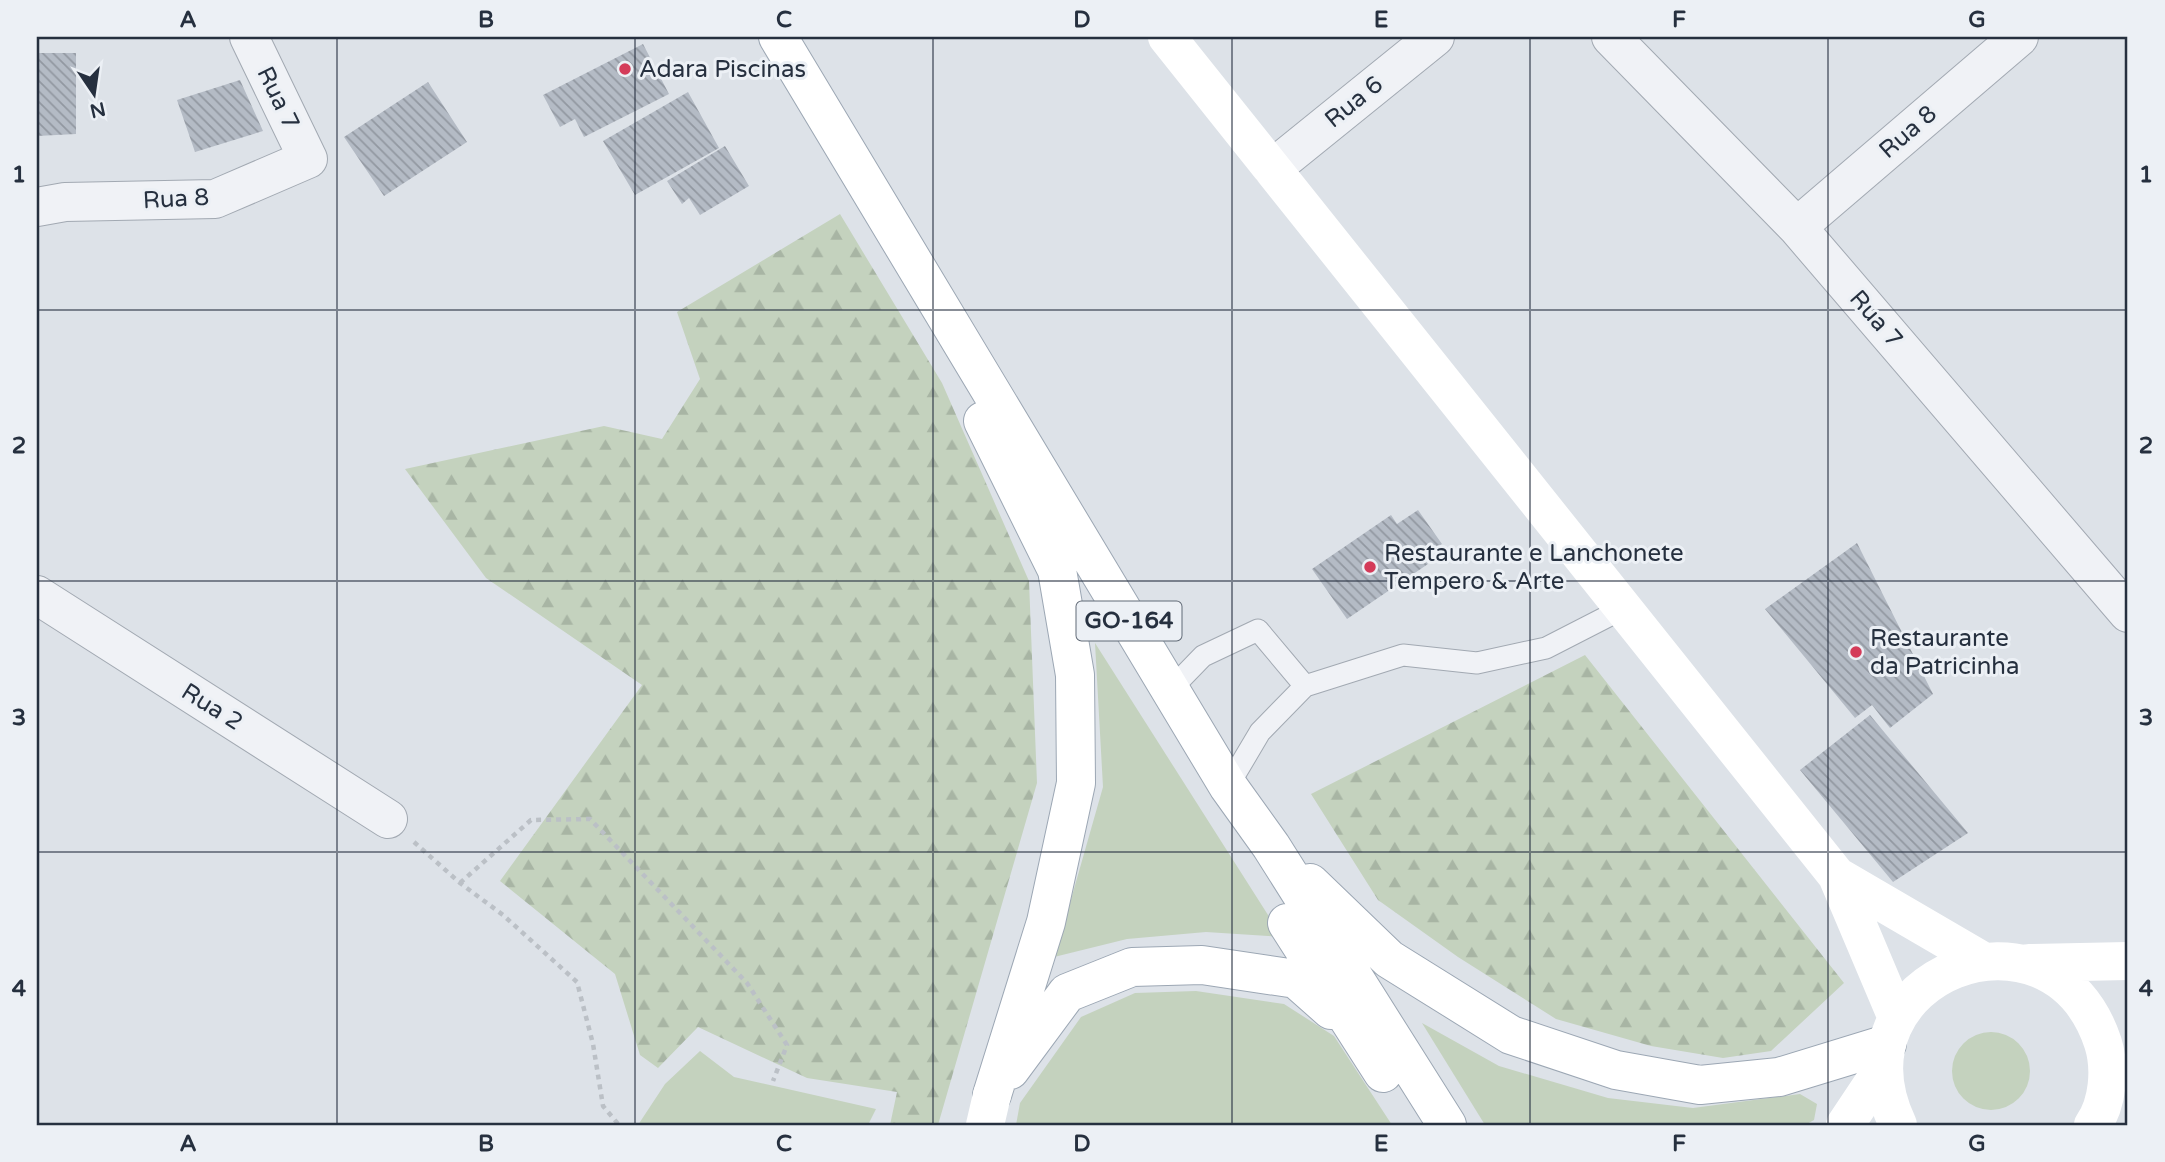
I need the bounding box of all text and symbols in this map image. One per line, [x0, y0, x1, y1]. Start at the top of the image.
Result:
text: A [179, 6, 197, 34]
text: B [478, 6, 494, 34]
text: C [776, 6, 792, 34]
text: D [1073, 6, 1091, 34]
text: E [1374, 6, 1388, 34]
text: F [1672, 6, 1686, 34]
text: G [1968, 6, 1986, 34]
place label: Adara Piscinas [639, 55, 806, 84]
north arrow [60, 60, 130, 130]
marker: Adara Piscinas [617, 61, 633, 77]
street label: Rua 7 [250, 62, 306, 134]
street label: Rua 6 [1319, 70, 1389, 134]
text: N [88, 97, 108, 122]
street label: Rua 8 [1873, 99, 1943, 165]
text: 1 [12, 161, 26, 189]
text: 1 [2139, 161, 2153, 189]
street label: Rua 8 [142, 183, 210, 215]
street label: Rua 7 [1843, 284, 1909, 354]
text: 2 [12, 432, 26, 460]
text: 2 [2139, 432, 2153, 460]
place label: Restaurante e Lanchonete Tempero & Arte [1384, 539, 1684, 596]
marker: Restaurante e Lanchonete Tempero & Arte [1362, 559, 1378, 575]
road number: GO-164 [1076, 601, 1182, 640]
place label: Restaurante da Patricinha [1870, 624, 2019, 681]
marker: Restaurante da Patricinha [1848, 644, 1864, 660]
street label: Rua 2 [176, 677, 248, 737]
text: 3 [12, 704, 26, 732]
text: 3 [2139, 704, 2153, 732]
text: 4 [12, 975, 27, 1003]
text: 4 [2139, 975, 2154, 1003]
text: A [179, 1130, 197, 1158]
text: B [478, 1130, 494, 1158]
text: C [776, 1130, 792, 1158]
text: D [1073, 1130, 1091, 1158]
text: E [1374, 1130, 1388, 1158]
text: F [1672, 1130, 1686, 1158]
text: G [1968, 1130, 1986, 1158]

